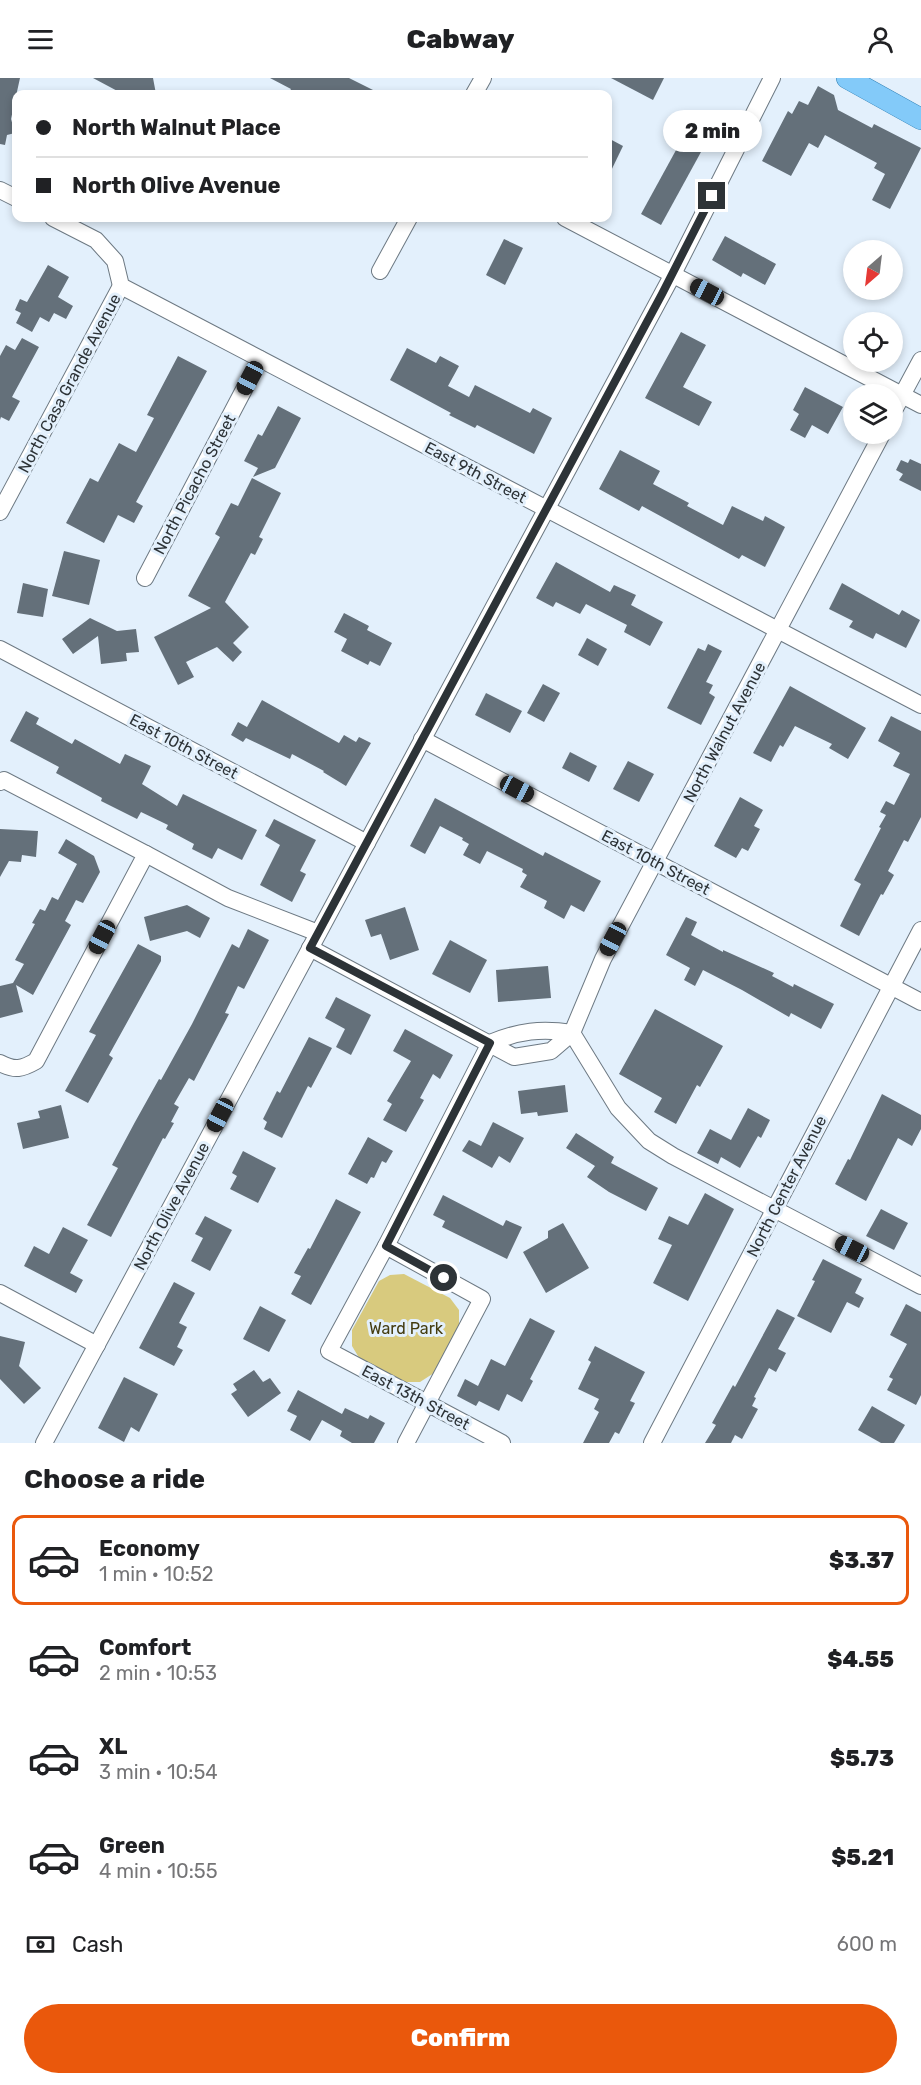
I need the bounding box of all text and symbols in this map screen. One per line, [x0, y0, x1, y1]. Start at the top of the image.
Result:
icon: menu [24, 23, 57, 56]
text: Cabway [407, 23, 514, 55]
icon: person [864, 23, 897, 56]
callout: 2 min [662, 109, 762, 151]
text: North Walnut Place [72, 114, 281, 141]
text: 2 min [685, 119, 740, 143]
text: North Olive Avenue [72, 172, 281, 199]
route end [698, 182, 725, 209]
north arrow [843, 240, 903, 300]
map controls [843, 240, 903, 444]
car [687, 276, 727, 308]
street label: North Casa Grande Avenue [14, 290, 125, 476]
button: locate [843, 312, 903, 372]
car [234, 358, 266, 398]
button: layers [843, 384, 903, 444]
street label: North Picacho Street [149, 411, 239, 558]
street label: East 9th Street [422, 438, 530, 507]
street label: North Walnut Avenue [679, 659, 770, 806]
street label: East 10th Street [126, 710, 241, 783]
car [497, 773, 537, 805]
street label: East 10th Street [598, 826, 713, 899]
car [86, 917, 118, 957]
car [597, 919, 629, 959]
car [204, 1095, 236, 1135]
street label: North Center Avenue [743, 1112, 830, 1260]
street label: North Olive Avenue [130, 1139, 213, 1273]
car [832, 1233, 872, 1265]
route start [430, 1264, 457, 1291]
park label: Ward Park [369, 1319, 444, 1338]
street label: East 13th Street [359, 1361, 473, 1434]
text: Choose a ride [24, 1463, 205, 1495]
icon: car [27, 1533, 81, 1587]
text: Economy [99, 1535, 200, 1562]
text: $3.37 [829, 1547, 894, 1574]
text: 1 min · 10:52 [99, 1562, 214, 1586]
icon: car [27, 1632, 81, 1686]
text: Comfort [99, 1634, 191, 1661]
text: $4.55 [827, 1646, 894, 1673]
text: 2 min · 10:53 [99, 1661, 217, 1685]
icon: car [27, 1731, 81, 1785]
text: XL [99, 1733, 127, 1760]
text: $5.73 [830, 1745, 894, 1772]
text: 3 min · 10:54 [99, 1760, 218, 1784]
icon: car [27, 1830, 81, 1884]
text: Green [99, 1832, 165, 1859]
text: $5.21 [831, 1844, 894, 1871]
text: 4 min · 10:55 [99, 1859, 218, 1883]
icon: cash [24, 1928, 57, 1961]
text: Cash [72, 1931, 123, 1958]
text: 600 m [837, 1932, 897, 1956]
button: Confirm [24, 2004, 897, 2073]

